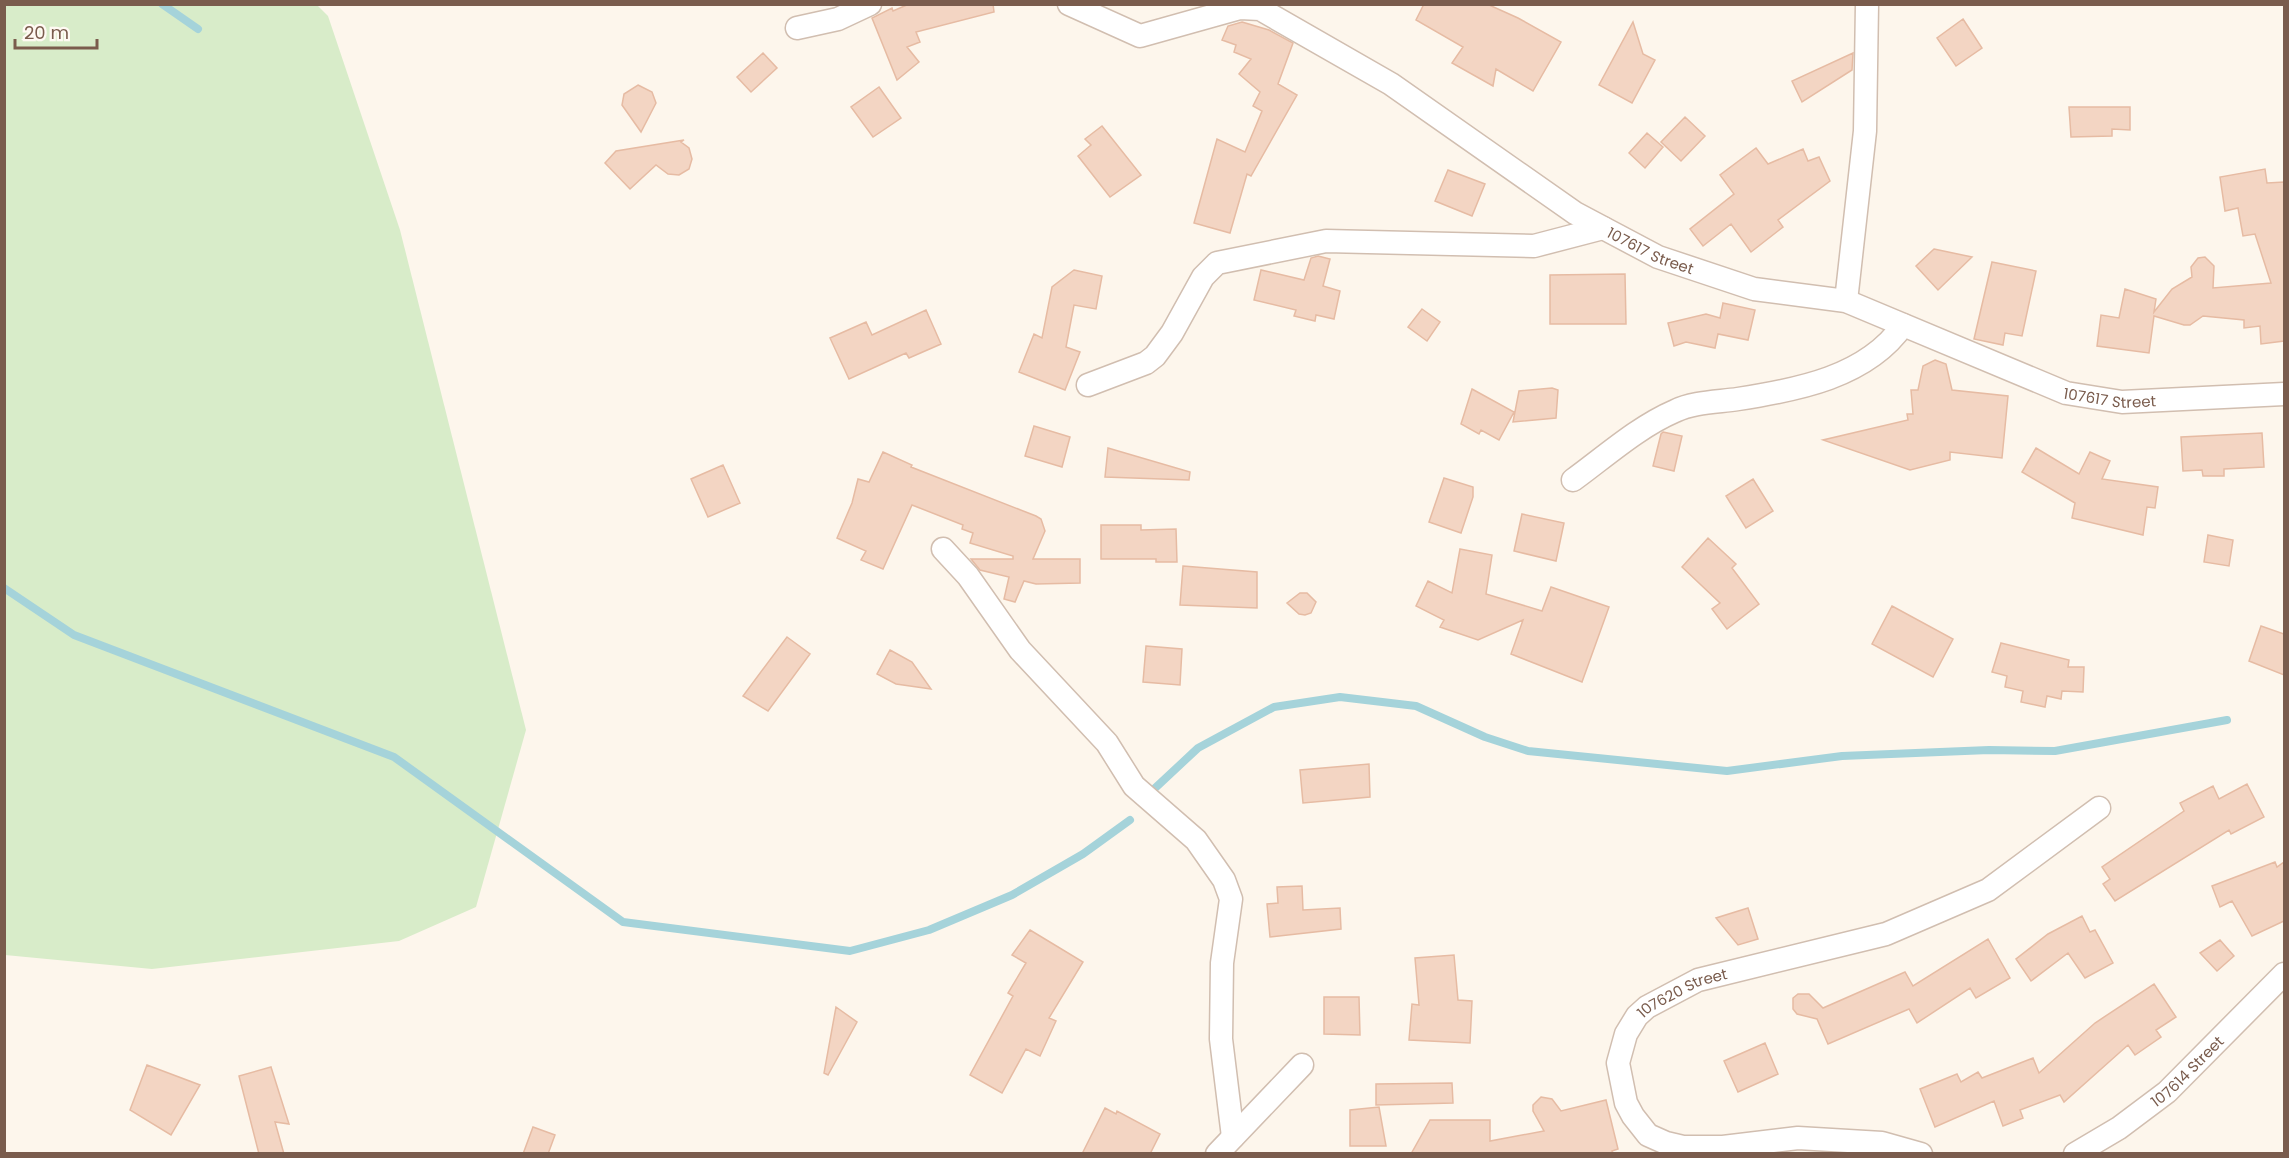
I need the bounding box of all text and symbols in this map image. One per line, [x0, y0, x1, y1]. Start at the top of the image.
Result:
scale bar [15, 12, 98, 50]
text: 20 m [24, 20, 69, 45]
street label: 107617 Street [1604, 222, 1697, 279]
street label: 107617 Street [2062, 382, 2156, 413]
street label: 107620 Street [1632, 963, 1729, 1022]
street label: 107614 Street [2146, 1031, 2228, 1111]

